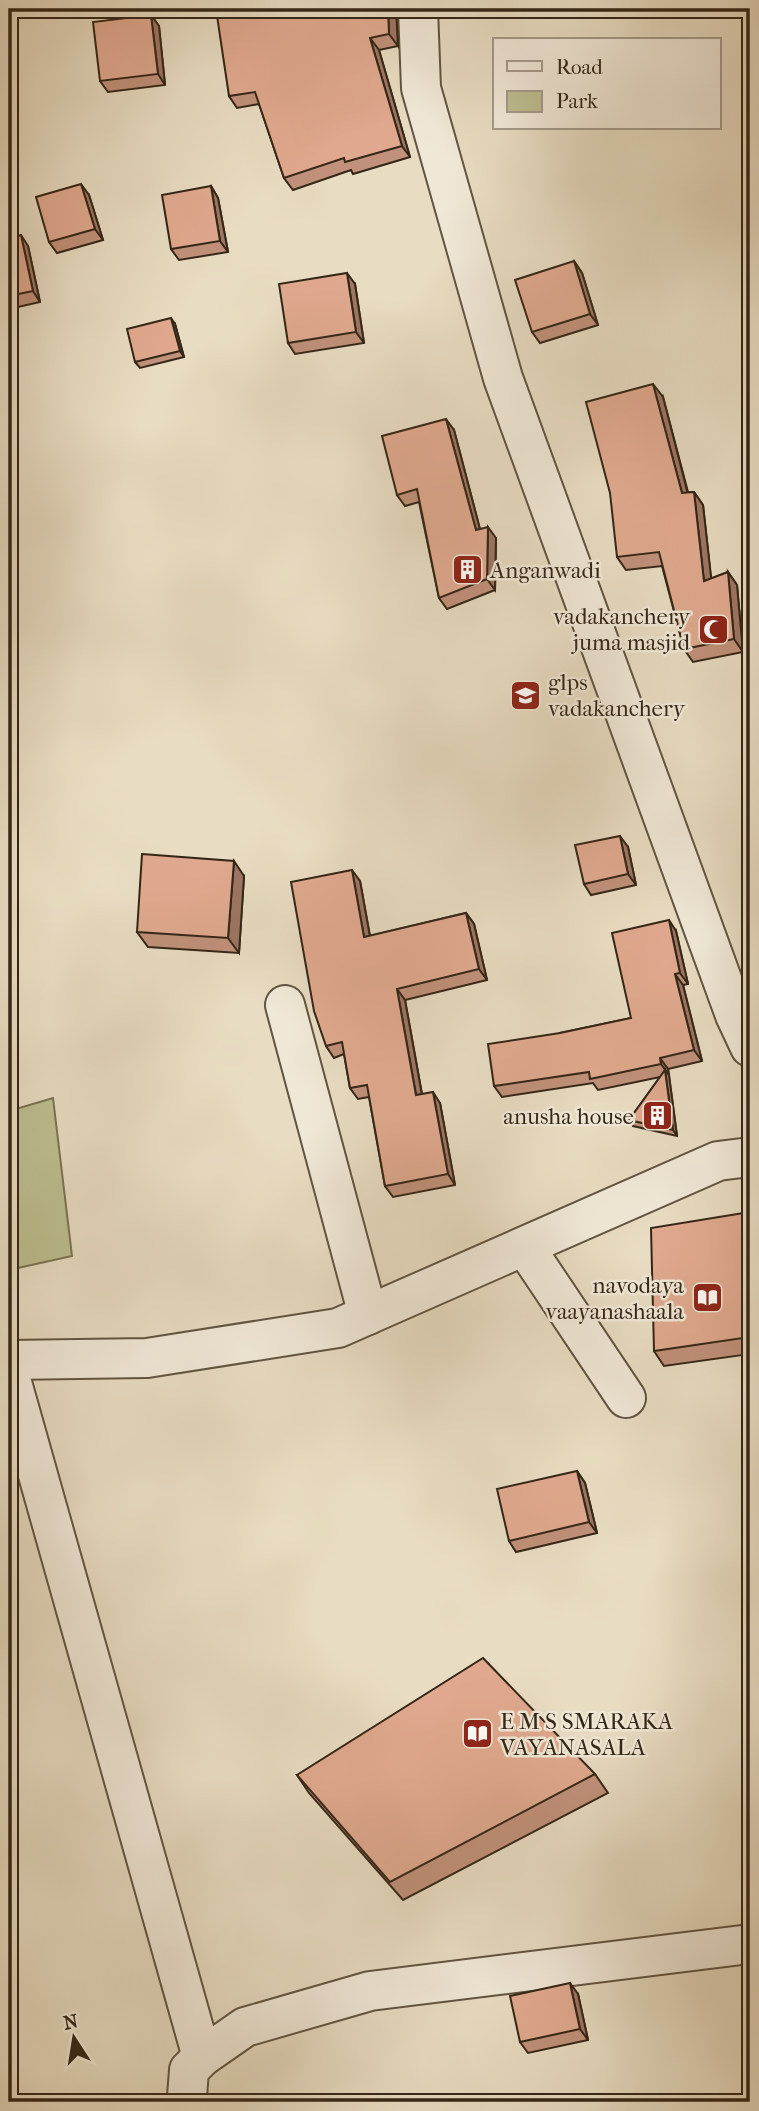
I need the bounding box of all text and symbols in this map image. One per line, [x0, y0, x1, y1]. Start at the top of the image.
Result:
legend [493, 38, 720, 130]
text: Road [556, 55, 603, 79]
text: Park [556, 89, 598, 113]
building icon: Anganwadi [450, 553, 484, 587]
place label: Anganwadi [489, 557, 601, 584]
place label: vadakanchery juma masjid [553, 603, 691, 656]
mosque icon: vadakanchery juma masjid [696, 612, 730, 646]
place label: glps vadakanchery [548, 669, 686, 722]
school or university icon: glps vadakanchery [508, 678, 542, 712]
building icon: anusha house [640, 1099, 674, 1133]
place label: anusha house [503, 1103, 634, 1130]
place label: navodaya vaayanashaala [546, 1272, 684, 1325]
library icon: navodaya vaayanashaala [690, 1281, 724, 1315]
place label: E M S SMARAKA VAYANASALA [499, 1708, 674, 1761]
library icon: E M S SMARAKA VAYANASALA [460, 1717, 494, 1751]
north arrow [38, 2002, 108, 2072]
text: N [61, 2010, 81, 2035]

